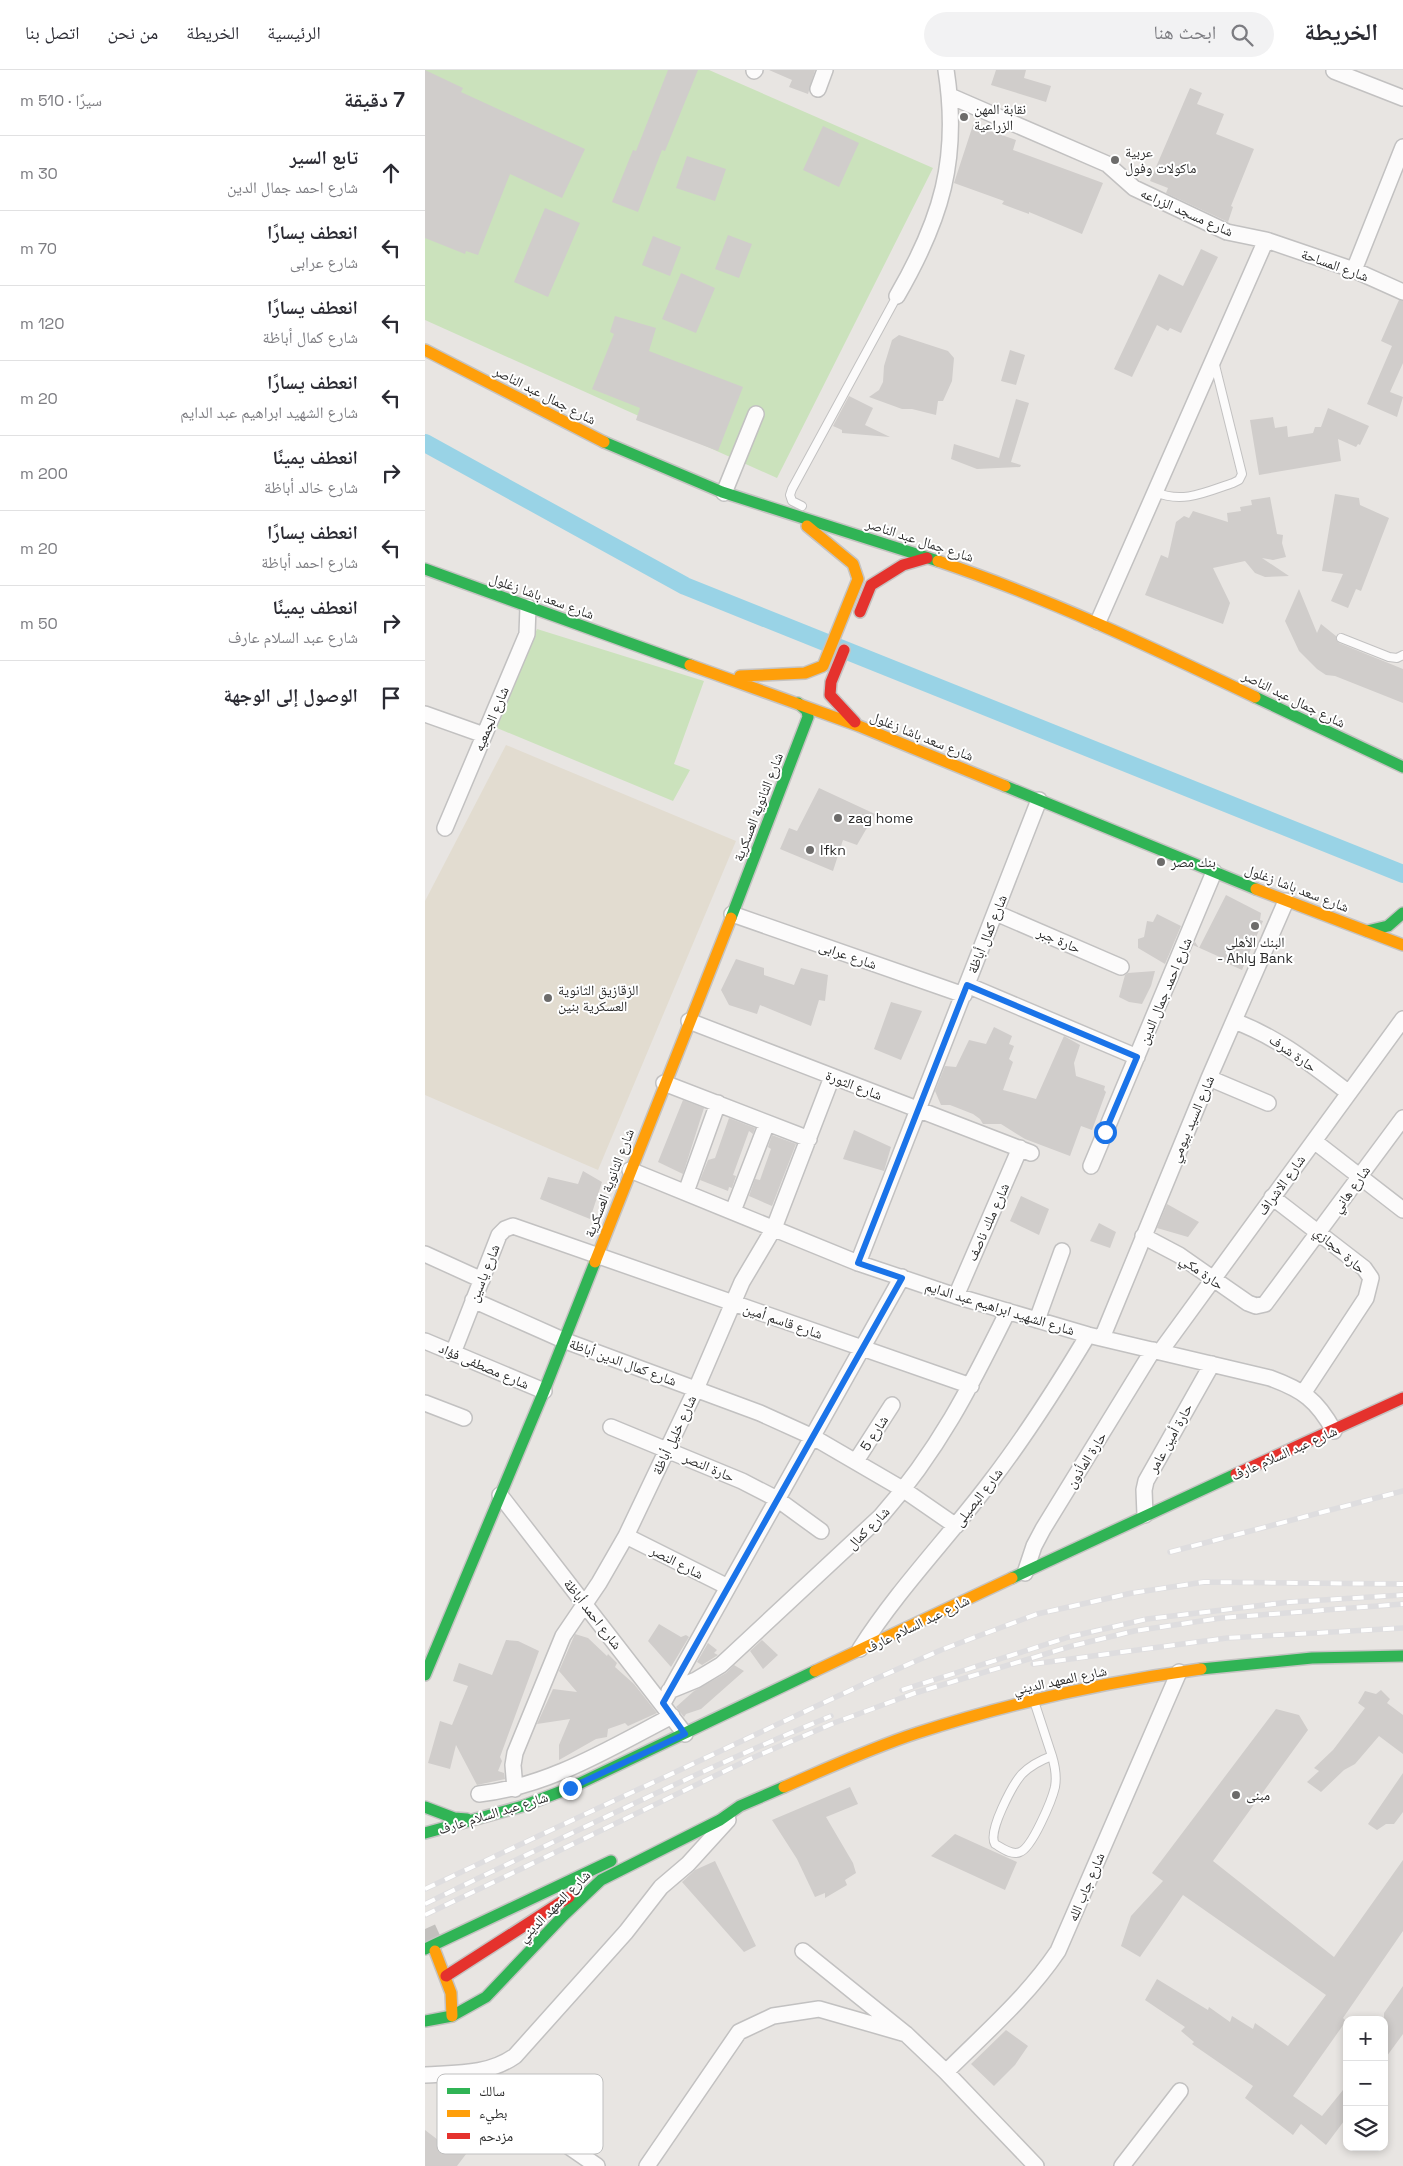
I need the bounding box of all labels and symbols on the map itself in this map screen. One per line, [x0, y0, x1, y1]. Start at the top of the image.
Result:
place label: نقابة المهن الزراعية [974, 100, 1026, 134]
marker: نقابة المهن الزراعية [958, 111, 970, 123]
place label: عربية ماكولات وفول [1125, 143, 1196, 177]
marker: عربية ماكولات وفول [1109, 154, 1121, 166]
street label: شارع مسجد الزراعه [1137, 184, 1236, 241]
street label: شارع المساحة [1299, 245, 1371, 286]
street label: شارع جمال عبد الناصر [490, 361, 599, 429]
street label: شارع جمال عبد الناصر [863, 514, 976, 567]
street label: شارع سعد باشا زغلول [487, 569, 597, 624]
street label: شارع جمال عبد الناصر [1238, 666, 1348, 733]
street label: شارع الجمعيه [469, 684, 514, 755]
street label: شارع سعد باشا زغلول [867, 707, 976, 766]
street label: شارع الثانوية العسكرية [729, 750, 788, 864]
place label: zag home [848, 809, 913, 827]
marker: zag home [832, 812, 844, 824]
place label: lfkn [820, 841, 846, 859]
marker: lfkn [804, 844, 816, 856]
place label: بنك مصر [1170, 853, 1216, 871]
marker: بنك مصر [1155, 856, 1167, 868]
street label: شارع سعد باشا زغلول [1242, 860, 1352, 917]
street label: شارع كمال أباظة [963, 892, 1012, 976]
marker: البنك الأهلي - Ahly Bank [1249, 920, 1261, 932]
street label: حارة جبر [1033, 922, 1084, 957]
place label: البنك الأهلي - Ahly Bank [1217, 933, 1293, 967]
street label: شارع احمد جمال الدين [1134, 935, 1197, 1048]
street label: شارع عرابى [816, 937, 879, 974]
place label: الزقازيق الثانوية العسكرية بنين [558, 981, 639, 1015]
marker: الزقازيق الثانوية العسكرية بنين [542, 992, 554, 1004]
street label: حارة شرف [1266, 1030, 1320, 1076]
street label: شارع الثورة [823, 1066, 885, 1105]
street label: شارع السيد بيومي [1166, 1073, 1221, 1166]
route start [1094, 1121, 1117, 1144]
street label: شارع الثانوية العسكرية [580, 1126, 639, 1240]
street label: شارع الاشراف [1253, 1151, 1310, 1220]
street label: شارع هاني [1328, 1162, 1376, 1218]
street label: شارع ملك ناصف [963, 1180, 1014, 1264]
street label: حارة حجازي [1309, 1223, 1370, 1279]
street label: شارع ياسين [464, 1241, 505, 1305]
street label: حارة مكي [1175, 1250, 1228, 1296]
street label: شارع الشهيد ابراهيم عبد الدايم [923, 1277, 1077, 1340]
street label: شارع قاسم أمين [741, 1299, 825, 1344]
street label: شارع كمال الدين أباظة [566, 1334, 679, 1391]
street label: شارع مصطفى فؤاد [436, 1339, 532, 1394]
street label: شارع خليل أباظة [648, 1392, 701, 1478]
street label: حارة أمين عامر [1143, 1400, 1196, 1477]
street label: شارع 5 [856, 1412, 893, 1455]
street label: شارع عبد السلام عارف [1228, 1422, 1340, 1485]
street label: حارة المأذون [1062, 1428, 1110, 1492]
street label: حارة النصر [680, 1448, 737, 1486]
street label: شارع البصيلى [949, 1464, 1007, 1531]
street label: شارع كمال [843, 1503, 894, 1554]
street label: شارع النصر [646, 1541, 707, 1584]
street label: شارع احمد أباظة [559, 1575, 626, 1654]
street label: شارع عبد السلام عارف [862, 1591, 973, 1658]
street label: شارع المعهد الديني [1012, 1661, 1109, 1701]
route end [559, 1777, 582, 1800]
place label: مبنى [1246, 1786, 1270, 1804]
street label: شارع عبد السلام عارف [436, 1788, 550, 1839]
marker: مبنى [1230, 1789, 1242, 1801]
street label: شارع جاب الله [1063, 1850, 1109, 1925]
street label: شارع المعهد الديني [514, 1866, 596, 1948]
legend [437, 2074, 603, 2154]
text: سالك [479, 2082, 505, 2100]
text: بطيء [479, 2104, 508, 2125]
text: مزدحم [479, 2127, 513, 2146]

